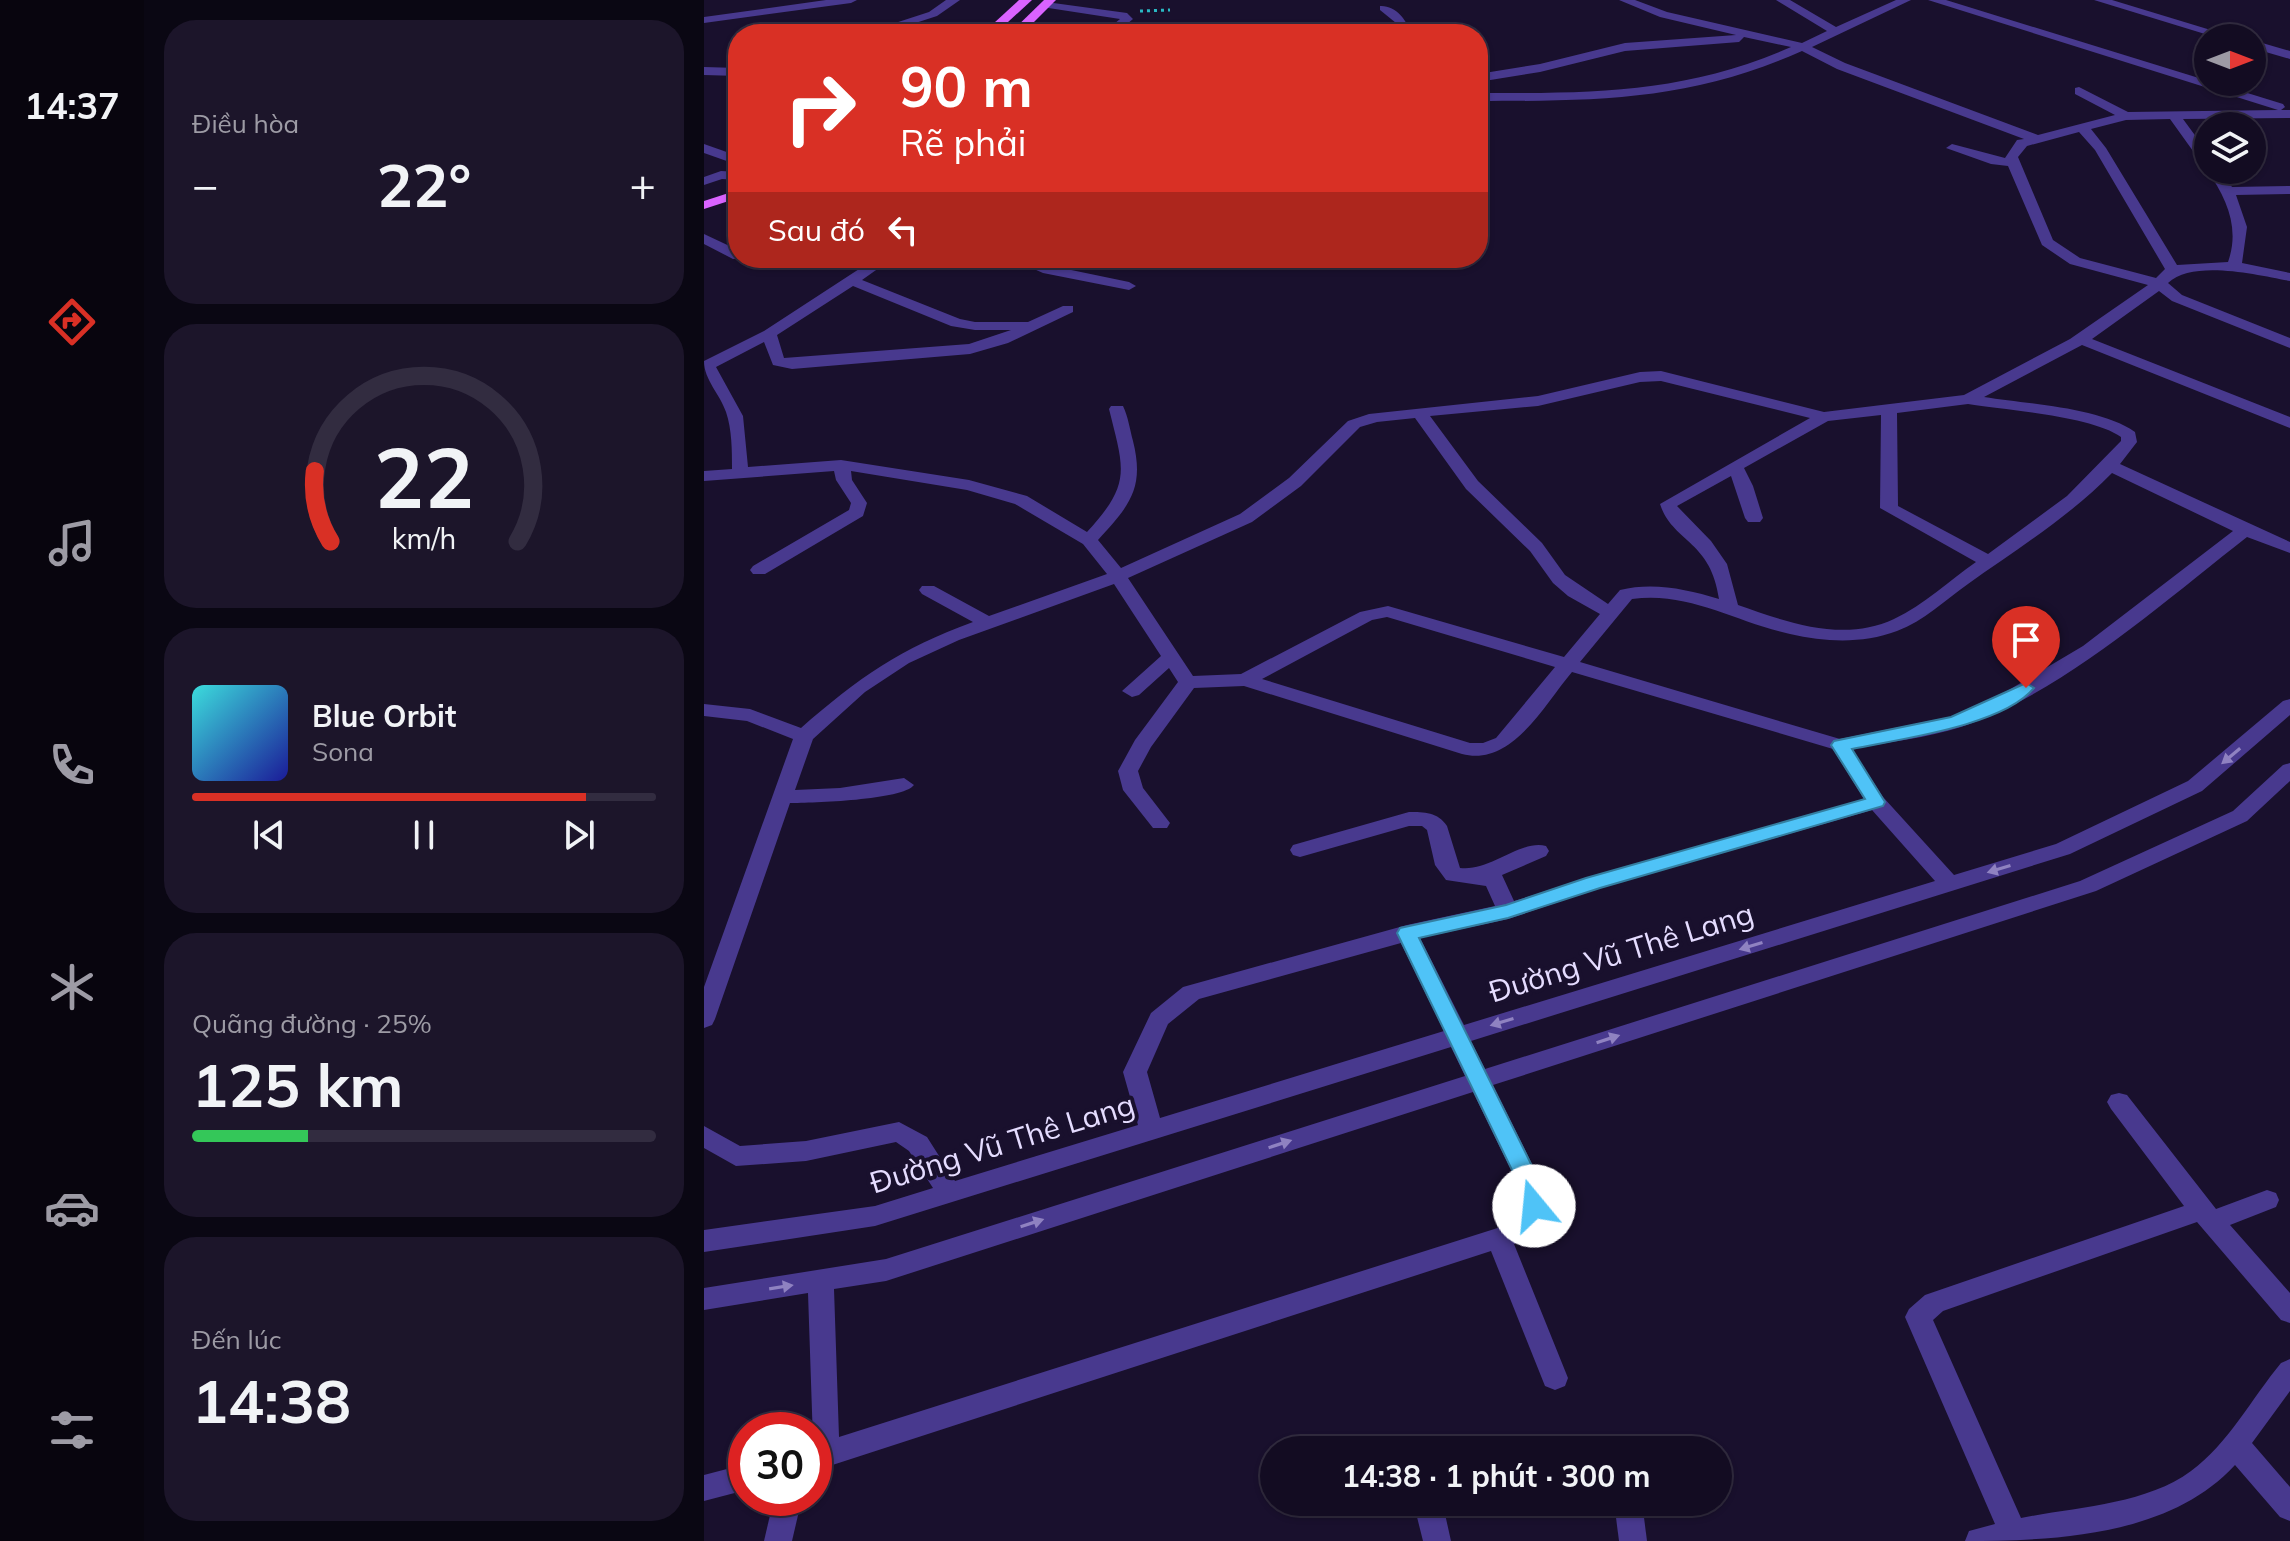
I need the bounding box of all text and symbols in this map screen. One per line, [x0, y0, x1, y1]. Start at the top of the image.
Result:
north arrow [2194, 24, 2266, 96]
map controls [2194, 24, 2266, 184]
text: 90 m [900, 51, 1033, 121]
icon: right [768, 56, 872, 160]
text: 14:37 [24, 83, 120, 128]
text: Điều hòa [192, 107, 299, 140]
button: layers [2194, 112, 2266, 184]
text: Rẽ phải [900, 120, 1026, 165]
text: 22° [377, 147, 471, 222]
text: − [192, 157, 218, 212]
text: + [630, 157, 656, 212]
icon: left [881, 208, 925, 252]
text: Sau đó [768, 211, 865, 249]
icon: directions [44, 294, 100, 350]
text: 22 [374, 424, 474, 529]
icon: music [44, 515, 100, 571]
text: km/h [392, 520, 456, 556]
pin [1992, 606, 2060, 688]
icon: arrive [2004, 618, 2048, 662]
text: Blue Orbit [312, 697, 456, 735]
text: Sona [312, 735, 374, 768]
icon: phone [44, 737, 100, 793]
one-way arrow [2221, 747, 2241, 764]
icon: previous [247, 813, 291, 857]
icon: pause [402, 813, 446, 857]
icon: next [557, 813, 601, 857]
one-way arrow [1987, 863, 2011, 876]
street label: Đường Vũ Thê Lang [1484, 894, 1758, 1010]
one-way arrow [1738, 940, 1762, 953]
icon: climate [44, 959, 100, 1015]
text: Quãng đường · 25% [192, 1007, 432, 1040]
one-way arrow [1490, 1017, 1514, 1029]
one-way arrow [1596, 1032, 1620, 1045]
text: 125 km [192, 1047, 404, 1122]
street label: Đường Vũ Thê Lang [865, 1085, 1139, 1201]
one-way arrow [1268, 1137, 1292, 1150]
position arrow [1492, 1164, 1576, 1248]
icon: car [44, 1180, 100, 1236]
one-way arrow [1021, 1216, 1045, 1229]
one-way arrow [769, 1280, 794, 1293]
text: Đến lúc [192, 1323, 282, 1356]
text: 14:38 [192, 1363, 351, 1438]
icon: filters [44, 1402, 100, 1458]
speed limit sign: 30 [728, 1412, 832, 1516]
text: 14:38 · 1 phút · 300 m [1342, 1457, 1650, 1495]

